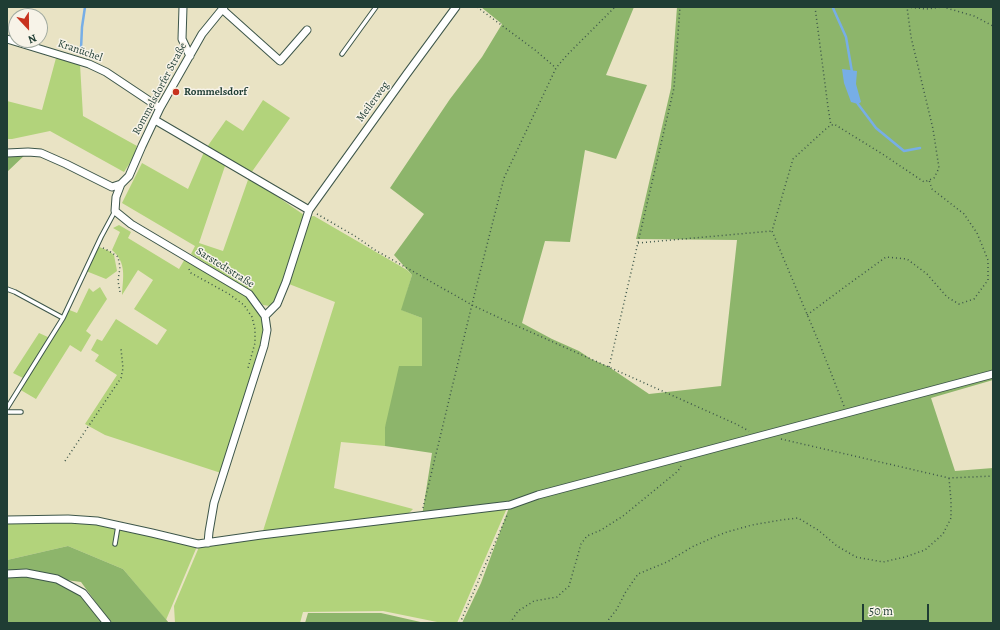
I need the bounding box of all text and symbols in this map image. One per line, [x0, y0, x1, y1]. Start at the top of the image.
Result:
north arrow [8, 8, 48, 48]
text: N [26, 30, 39, 47]
street label: Kranüchel [56, 37, 104, 65]
street label: Rommelsdorfer Straße [130, 41, 190, 137]
street label: Meilerweg [354, 79, 392, 125]
place label: Rommelsdorf [184, 85, 247, 99]
marker: Rommelsdorf [171, 87, 181, 97]
street label: Sarstedtstraße [193, 245, 257, 291]
scale bar [864, 596, 931, 622]
text: 50 m [869, 603, 893, 619]

